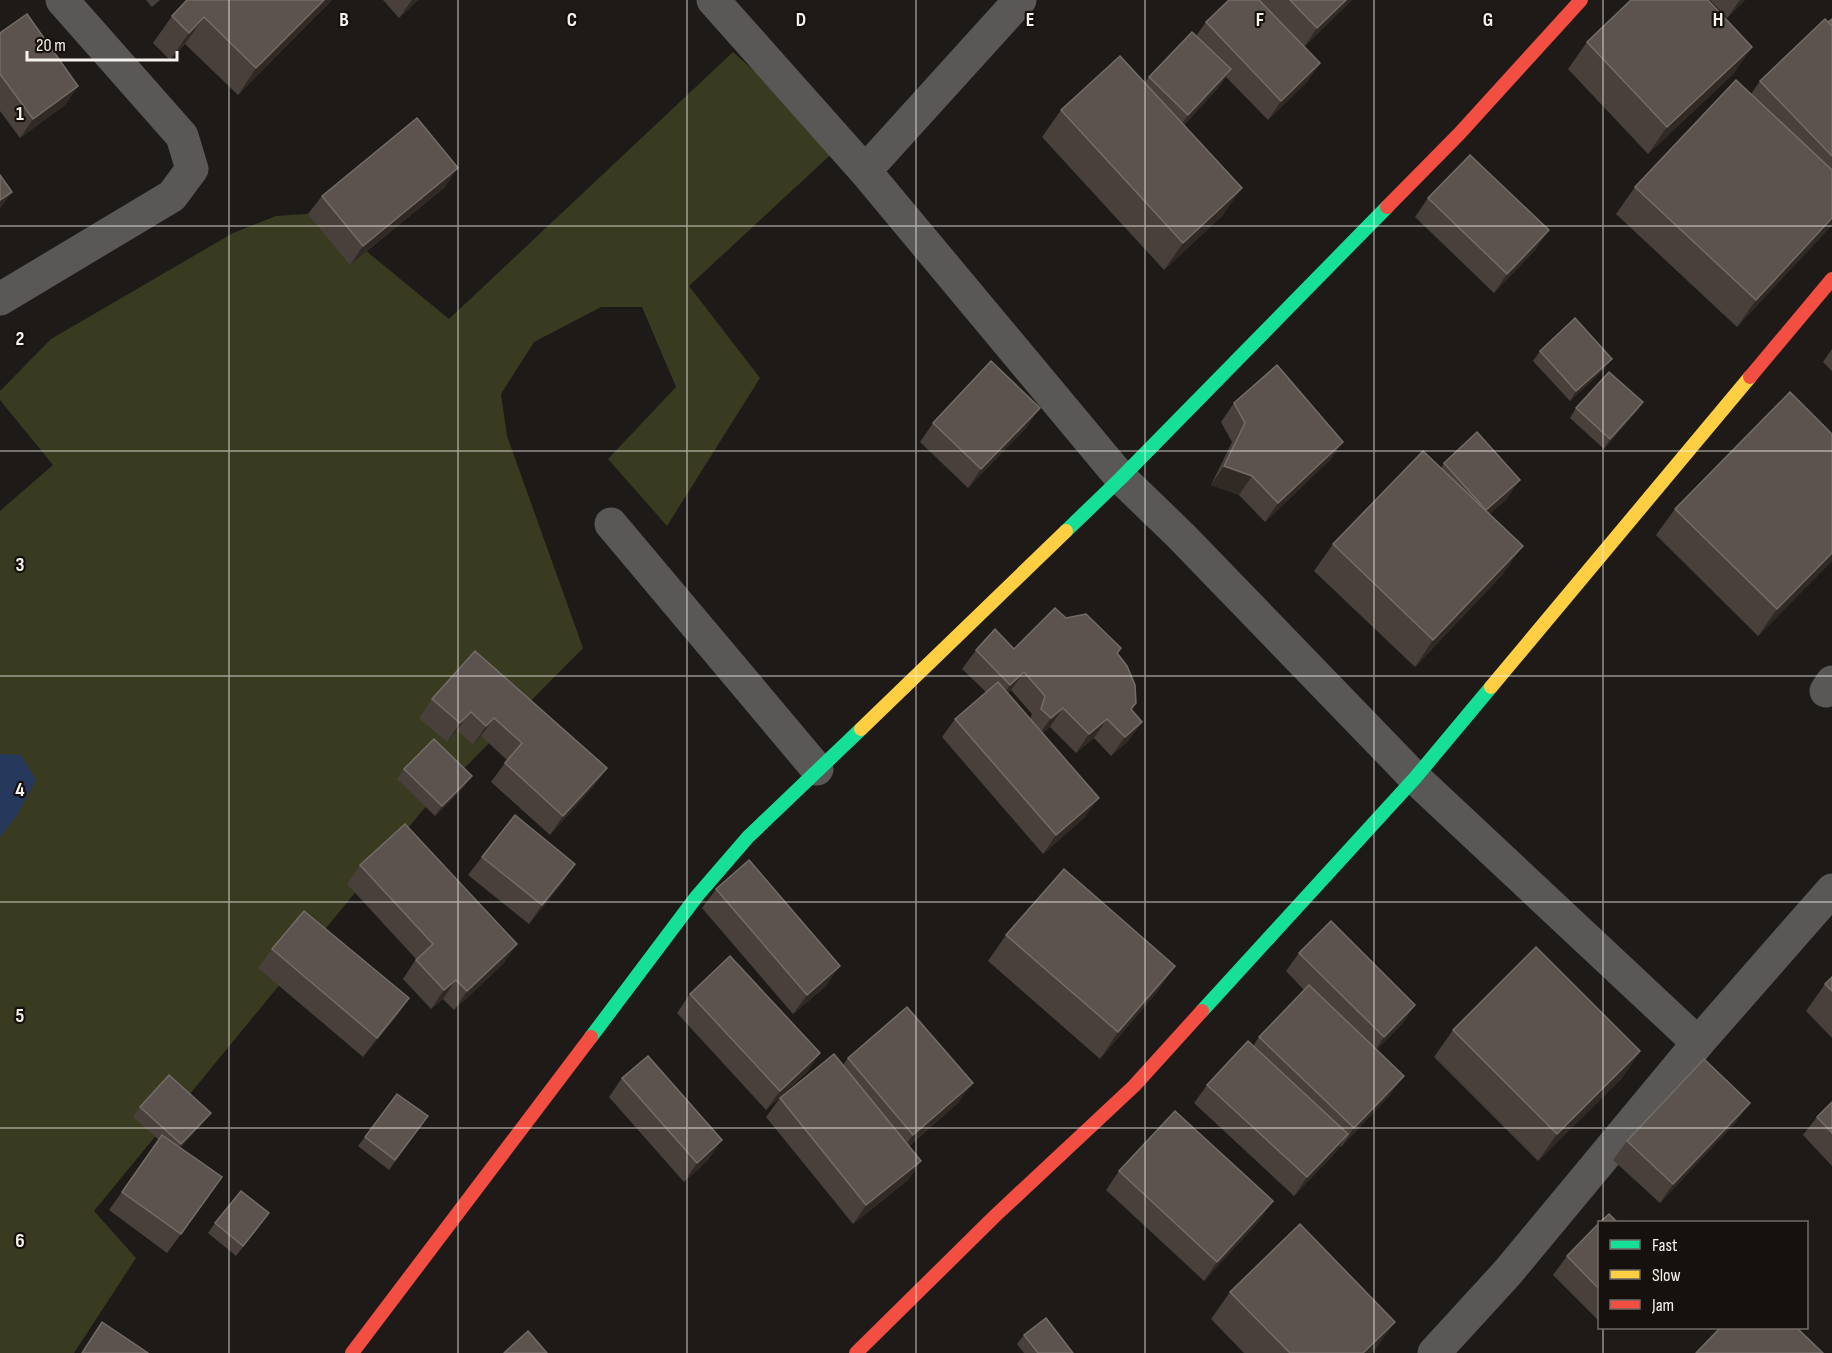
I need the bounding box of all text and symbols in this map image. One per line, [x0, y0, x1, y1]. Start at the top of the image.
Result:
text: B [339, 8, 349, 32]
text: C [567, 8, 577, 32]
text: D [796, 8, 806, 32]
text: E [1026, 8, 1034, 32]
text: F [1256, 8, 1264, 32]
text: G [1483, 8, 1493, 32]
text: H [1713, 8, 1723, 32]
scale bar [27, 24, 177, 62]
text: 20 m [36, 35, 66, 56]
text: 1 [16, 102, 24, 126]
text: 2 [16, 327, 24, 351]
text: 3 [16, 553, 25, 577]
text: 4 [15, 778, 25, 802]
text: 5 [16, 1004, 25, 1028]
legend [1598, 1221, 1808, 1329]
text: 6 [15, 1229, 25, 1253]
text: Fast [1652, 1235, 1678, 1256]
text: Slow [1652, 1265, 1681, 1286]
text: Jam [1651, 1295, 1674, 1316]

